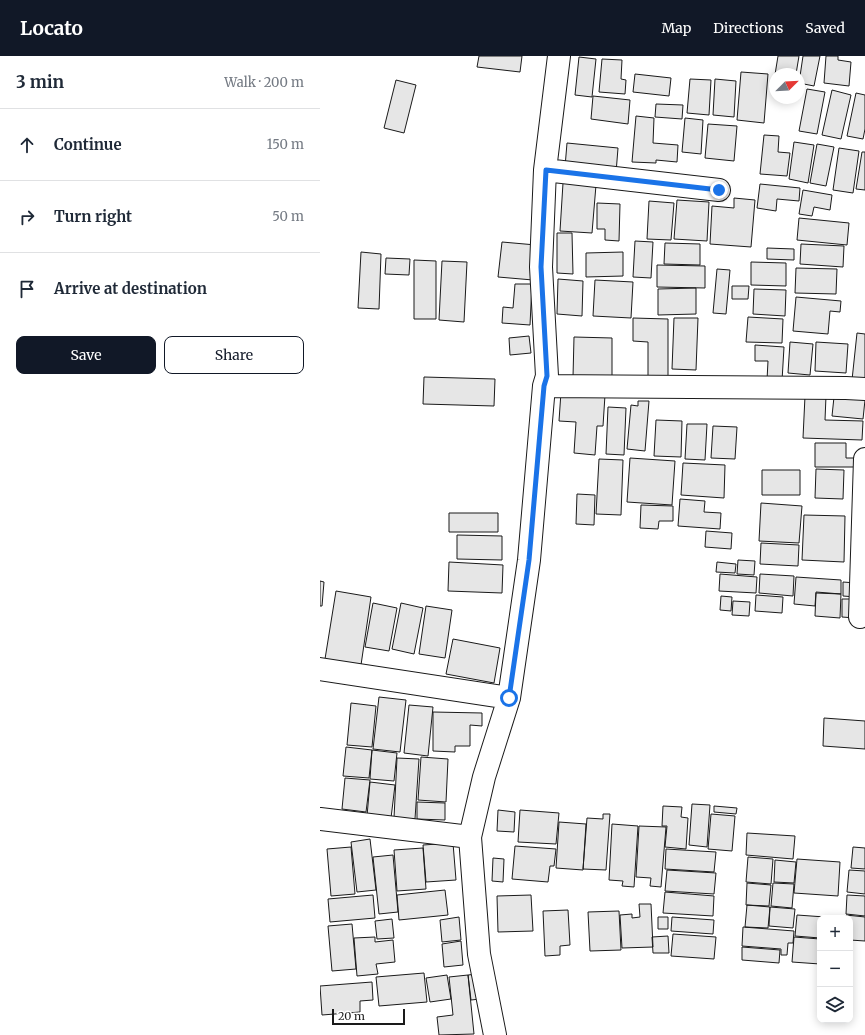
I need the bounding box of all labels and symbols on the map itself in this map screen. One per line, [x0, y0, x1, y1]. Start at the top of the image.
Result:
north arrow [769, 68, 805, 104]
route end [710, 181, 728, 199]
route start [500, 689, 518, 707]
scale bar [332, 1007, 405, 1026]

